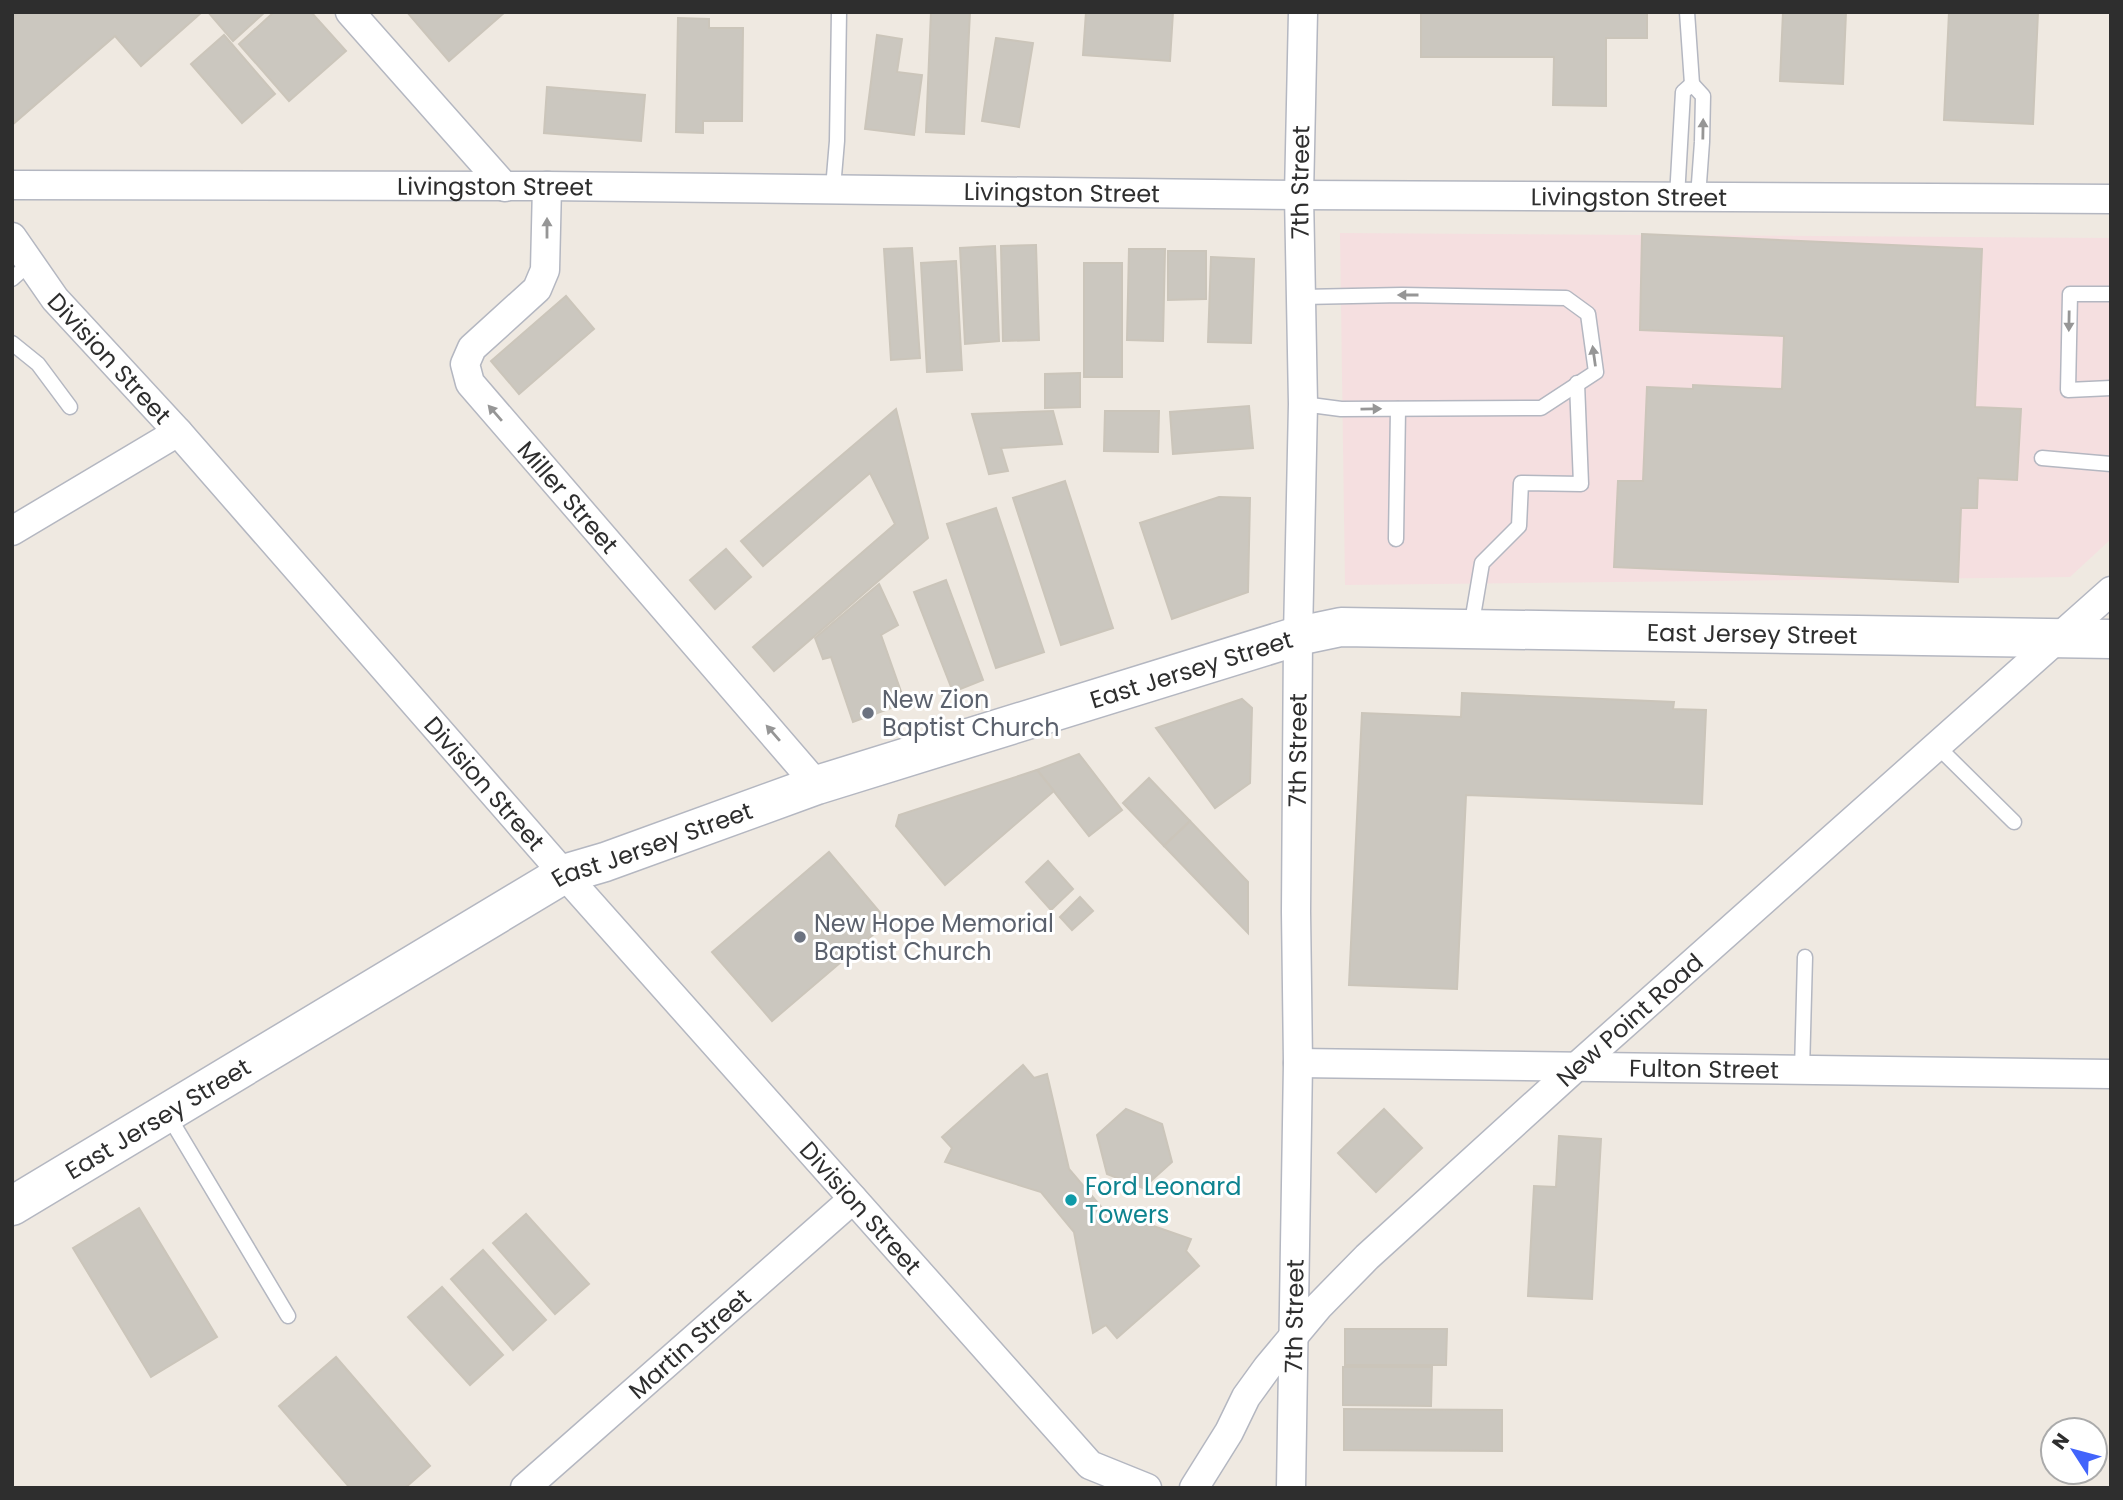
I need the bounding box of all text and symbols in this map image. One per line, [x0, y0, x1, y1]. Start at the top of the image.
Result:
one-way arrow [1697, 118, 1708, 140]
street label: 7th Street [1282, 125, 1317, 239]
street label: Livingston Street [397, 169, 593, 203]
street label: Livingston Street [964, 174, 1160, 210]
street label: Livingston Street [1531, 180, 1727, 214]
one-way arrow [541, 217, 553, 239]
street label: Division Street [40, 285, 179, 431]
one-way arrow [1397, 289, 1419, 301]
one-way arrow [2063, 310, 2075, 332]
one-way arrow [1588, 344, 1599, 366]
one-way arrow [1360, 403, 1382, 415]
one-way arrow [487, 404, 503, 422]
street label: Miller Street [510, 434, 626, 560]
street label: East Jersey Street [1647, 615, 1858, 652]
street label: East Jersey Street [1086, 622, 1296, 716]
place label: New Zion Baptist Church [882, 683, 1060, 744]
street label: 7th Street [1280, 693, 1314, 807]
marker: New Zion Baptist Church [860, 705, 876, 721]
street label: Division Street [417, 709, 553, 857]
one-way arrow [765, 724, 781, 742]
street label: East Jersey Street [545, 793, 757, 895]
place label: New Hope Memorial Baptist Church [814, 907, 1054, 968]
marker: New Hope Memorial Baptist Church [792, 929, 808, 945]
street label: New Point Road [1549, 946, 1710, 1094]
street label: East Jersey Street [59, 1050, 256, 1187]
street label: Fulton Street [1629, 1051, 1779, 1086]
street label: Division Street [793, 1134, 929, 1281]
place label: Ford Leonard Towers [1085, 1170, 1241, 1231]
marker: Ford Leonard Towers [1063, 1192, 1079, 1208]
street label: 7th Street [1276, 1259, 1311, 1373]
street label: Martin Street [621, 1280, 757, 1406]
north arrow [2039, 1416, 2109, 1486]
text: N [2046, 1428, 2076, 1455]

